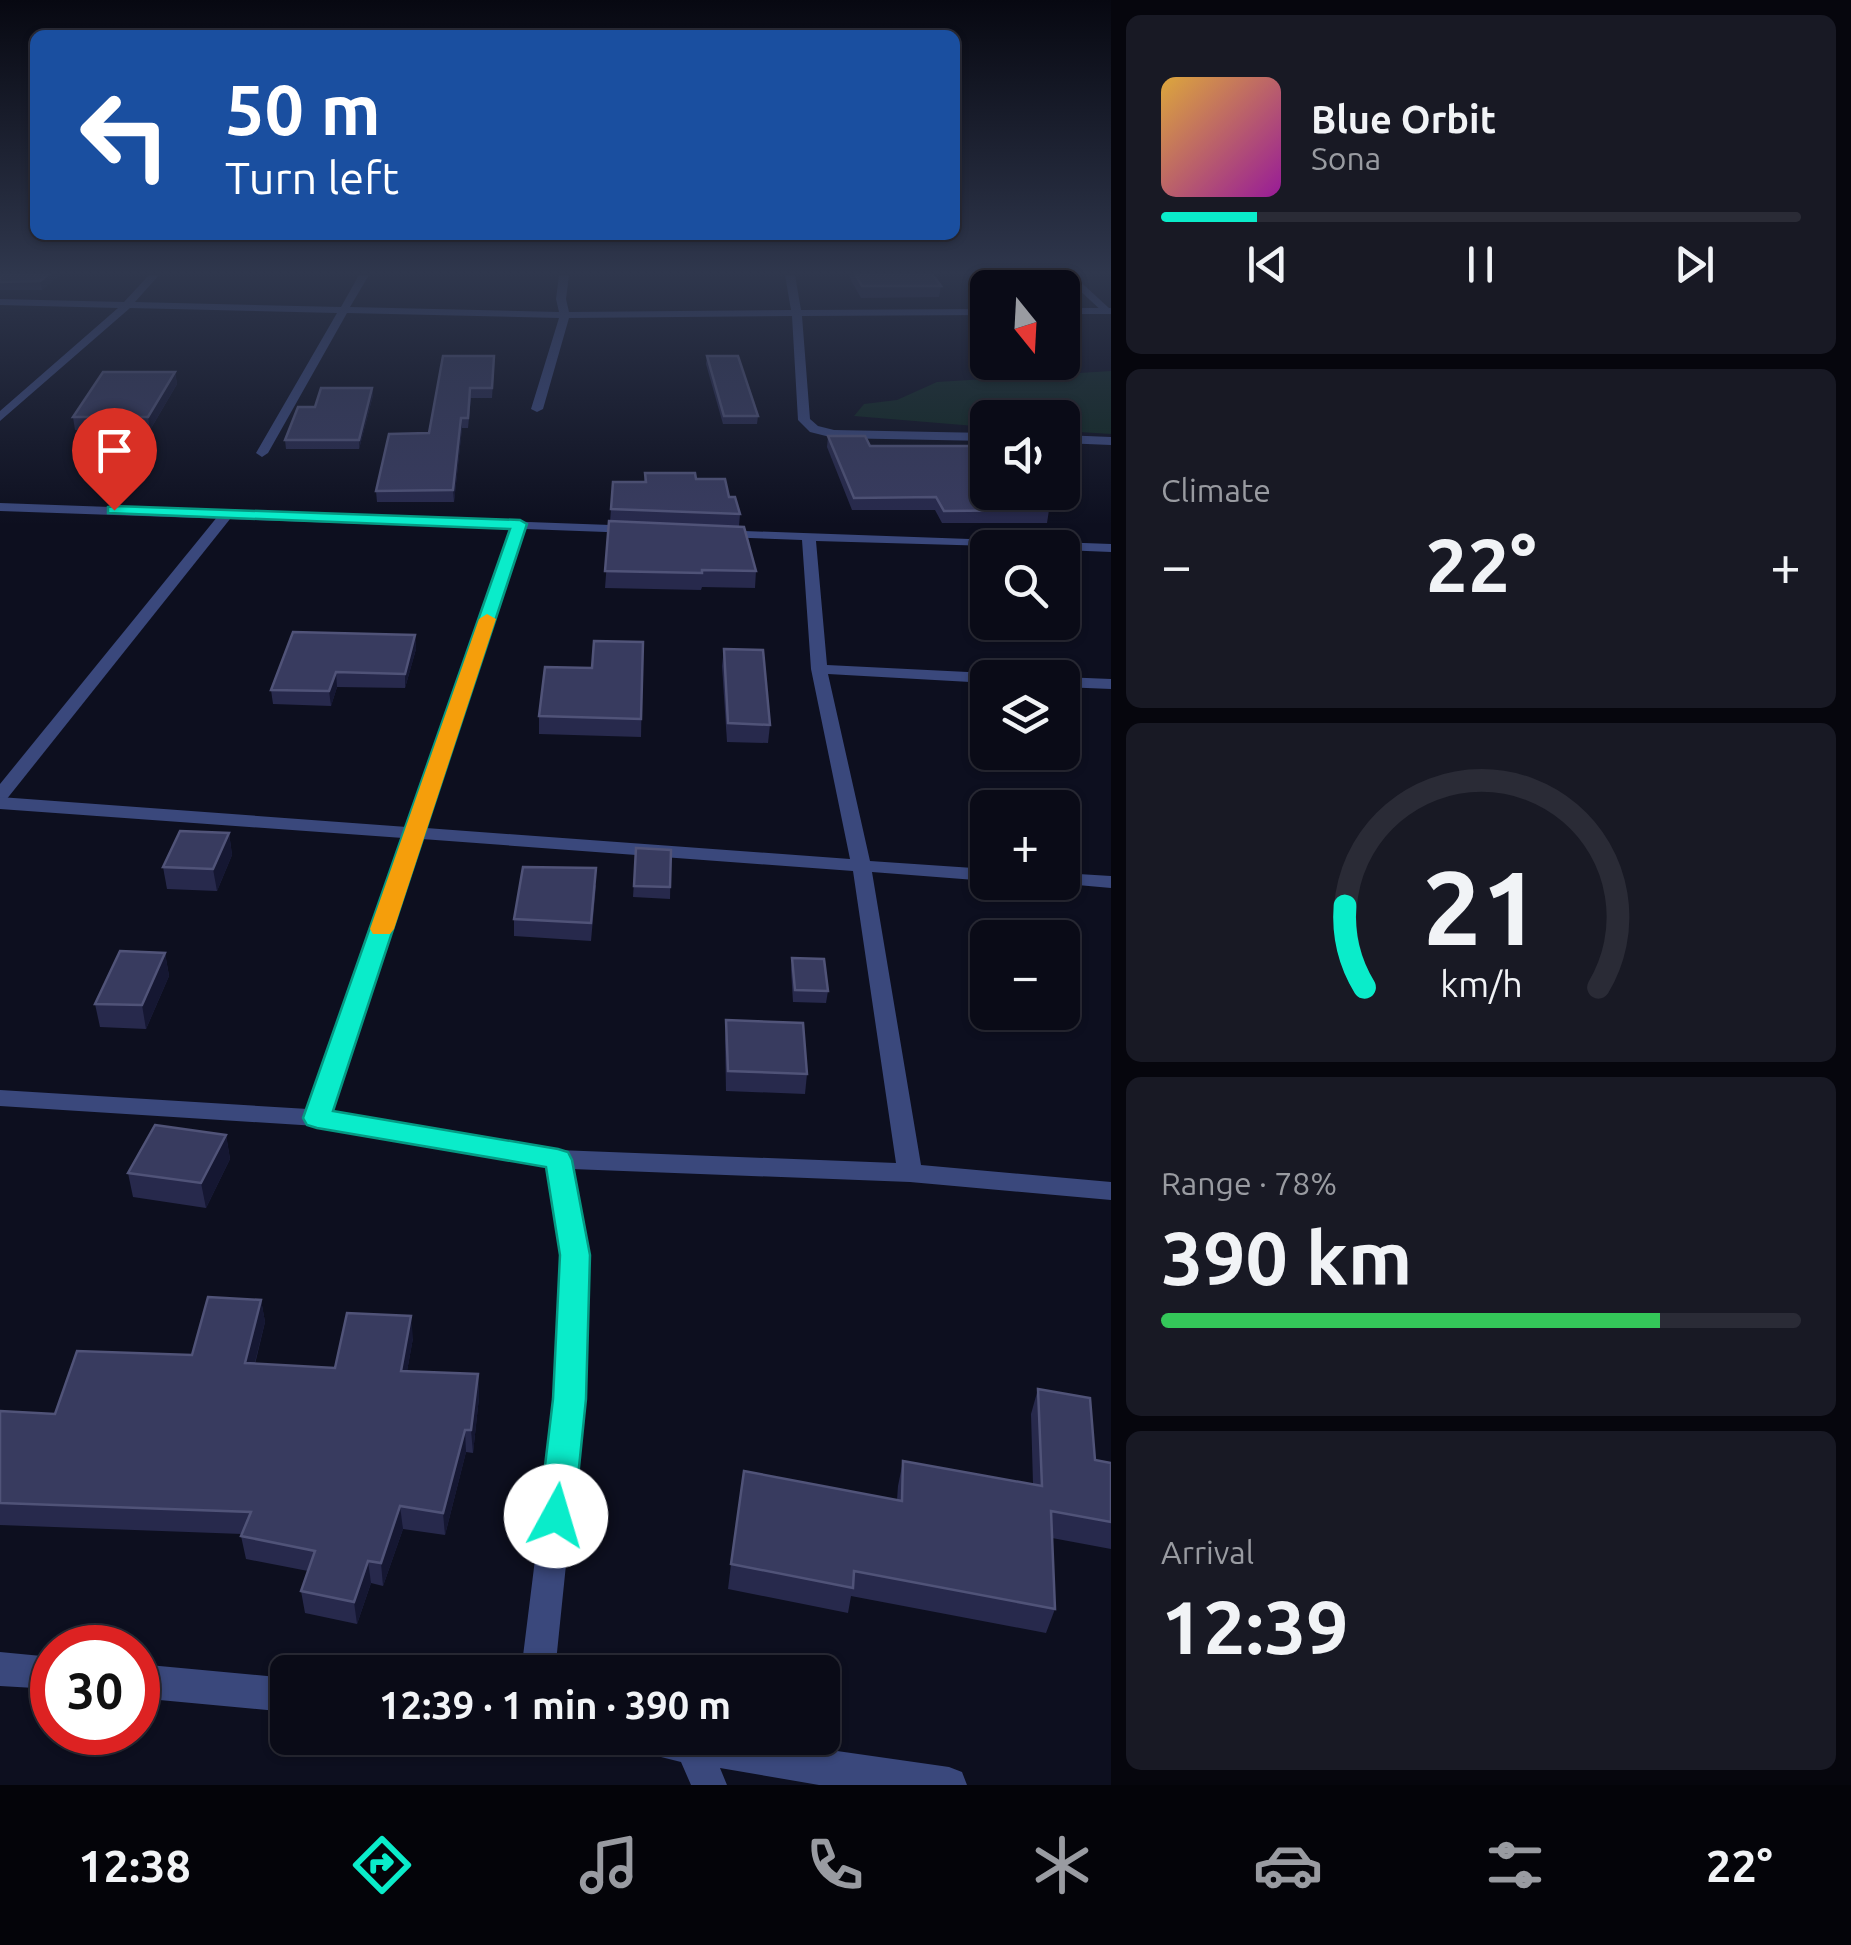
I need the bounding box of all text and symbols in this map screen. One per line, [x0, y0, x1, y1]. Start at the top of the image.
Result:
icon: left [60, 70, 190, 200]
text: 50 m [225, 70, 381, 148]
text: Blue Orbit [1311, 98, 1496, 140]
text: Sona [1311, 140, 1381, 176]
text: Turn left [225, 152, 399, 203]
icon: previous [1240, 237, 1295, 292]
icon: pause [1453, 237, 1508, 292]
icon: next [1667, 237, 1722, 292]
north arrow [970, 270, 1080, 380]
map controls [970, 270, 1080, 1030]
button: sound [970, 400, 1080, 510]
pin [72, 408, 157, 511]
icon: arrive [87, 423, 142, 478]
text: Climate [1161, 472, 1271, 508]
text: 22° [1425, 522, 1537, 606]
button: search [970, 530, 1080, 640]
text: − [1161, 534, 1192, 595]
text: + [1770, 534, 1801, 595]
button: layers [970, 660, 1080, 770]
button: + [970, 790, 1080, 900]
text: 21 [1422, 848, 1540, 965]
button: − [970, 920, 1080, 1030]
text: km/h [1440, 964, 1522, 1004]
text: Range · 78% [1161, 1165, 1337, 1201]
text: 390 km [1161, 1215, 1412, 1299]
position arrow [504, 1464, 608, 1568]
text: Arrival [1161, 1534, 1254, 1570]
text: 12:39 [1161, 1584, 1349, 1668]
speed limit sign: 30 [30, 1625, 160, 1755]
text: 12:39 · 1 min · 390 m [379, 1684, 731, 1726]
icon: directions [347, 1830, 417, 1900]
icon: music [574, 1830, 644, 1900]
icon: phone [800, 1830, 870, 1900]
icon: climate [1027, 1830, 1097, 1900]
icon: car [1253, 1830, 1323, 1900]
icon: filters [1480, 1830, 1550, 1900]
text: 12:38 [78, 1840, 191, 1891]
text: 22° [1706, 1840, 1773, 1891]

